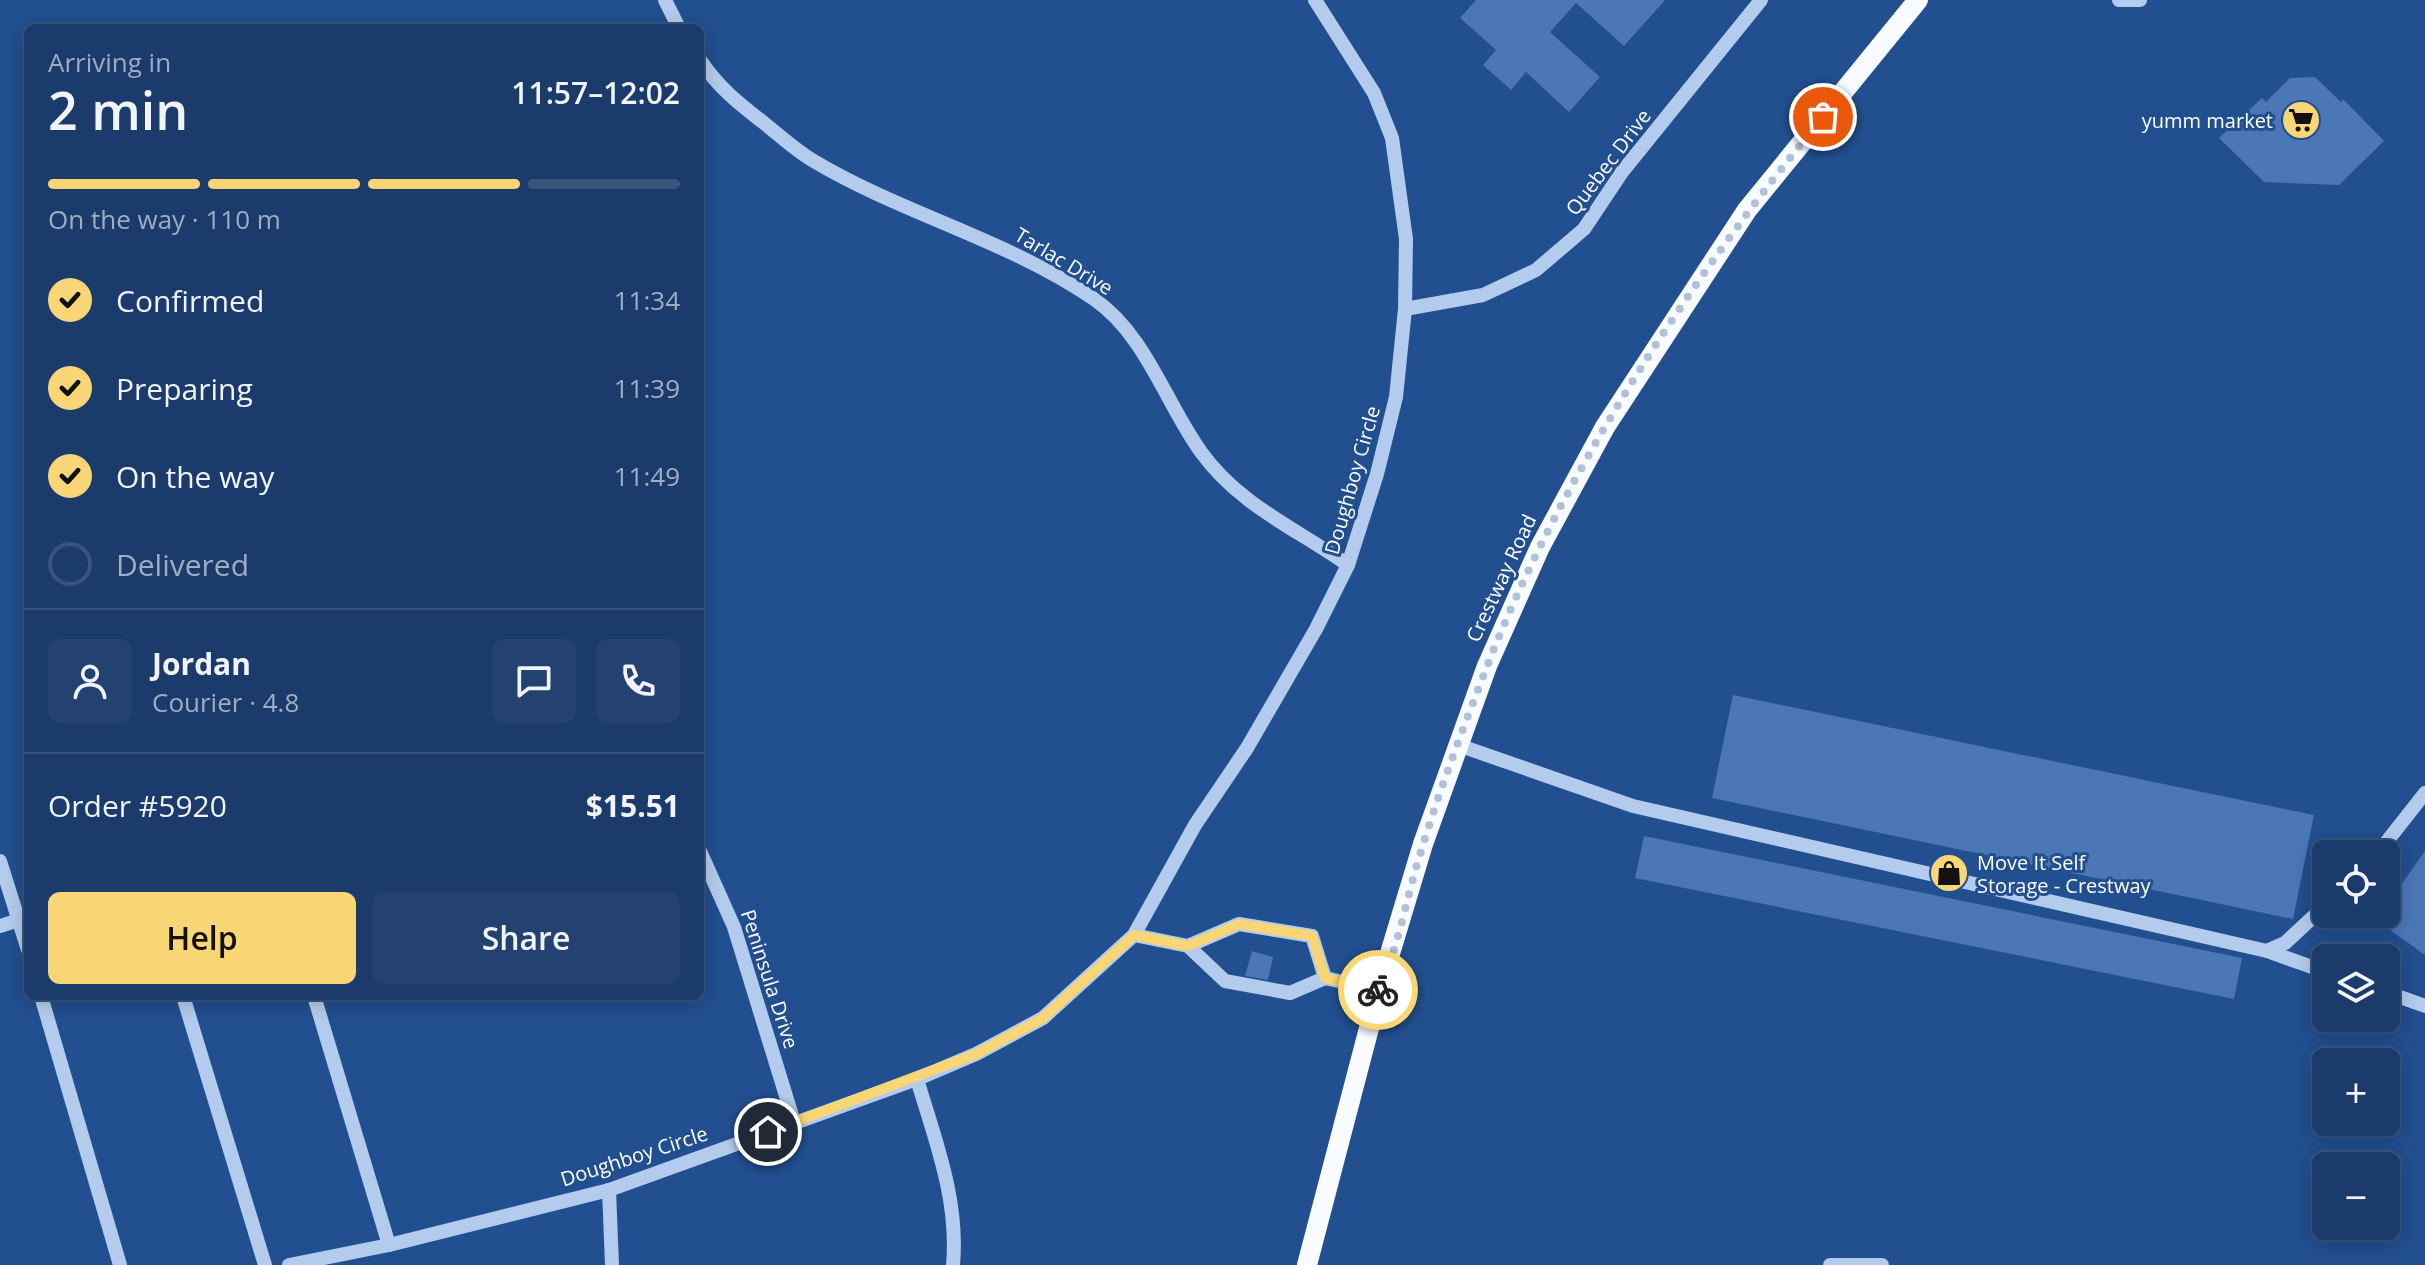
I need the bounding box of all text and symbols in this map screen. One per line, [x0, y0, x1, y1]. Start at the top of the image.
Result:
text: Arriving in [48, 44, 171, 80]
text: 11:57–12:02 [511, 72, 680, 113]
text: 2 min [48, 74, 188, 145]
pin [1789, 83, 1857, 151]
icon: bag [1801, 95, 1845, 139]
supermarket icon: yumm market [2280, 99, 2322, 141]
street label: Quebec Drive [1559, 103, 1657, 221]
place label: yumm market [2142, 107, 2273, 134]
text: On the way · 110 m [48, 201, 281, 237]
street label: Tarlac Drive [1010, 221, 1118, 301]
icon: check [48, 278, 92, 322]
text: Confirmed [116, 280, 264, 321]
text: 11:34 [614, 282, 680, 318]
icon: check [48, 366, 92, 410]
text: Preparing [116, 368, 253, 409]
text: 11:39 [614, 370, 680, 406]
street label: Doughboy Circle [1318, 403, 1386, 557]
icon: check [48, 454, 92, 498]
text: On the way [116, 456, 274, 497]
text: 11:49 [614, 458, 680, 494]
street label: Crestway Road [1460, 510, 1542, 646]
text: Delivered [116, 544, 249, 585]
button: person [48, 639, 132, 723]
button: chat [492, 639, 576, 723]
button: phone [596, 639, 680, 723]
text: Jordan [152, 643, 251, 684]
text: Courier · 4.8 [152, 684, 299, 720]
text: Order #5920 [48, 785, 227, 826]
text: $15.51 [586, 785, 680, 826]
map controls [2312, 840, 2400, 1240]
button: locate [2312, 840, 2400, 928]
place label: Move It Self Storage - Crestway [1977, 849, 2152, 899]
shop icon: Move It Self Storage - Crestway [1928, 852, 1970, 894]
button: Help [48, 892, 356, 984]
button: Share [372, 892, 680, 984]
street label: Peninsula Drive [735, 906, 805, 1052]
button: layers [2312, 944, 2400, 1032]
courier [1338, 950, 1418, 1030]
icon: bike [1356, 968, 1400, 1012]
button: + [2312, 1048, 2400, 1136]
pin [734, 1098, 802, 1166]
icon: home [746, 1110, 790, 1154]
street label: Doughboy Circle [557, 1120, 711, 1192]
button: − [2312, 1152, 2400, 1240]

